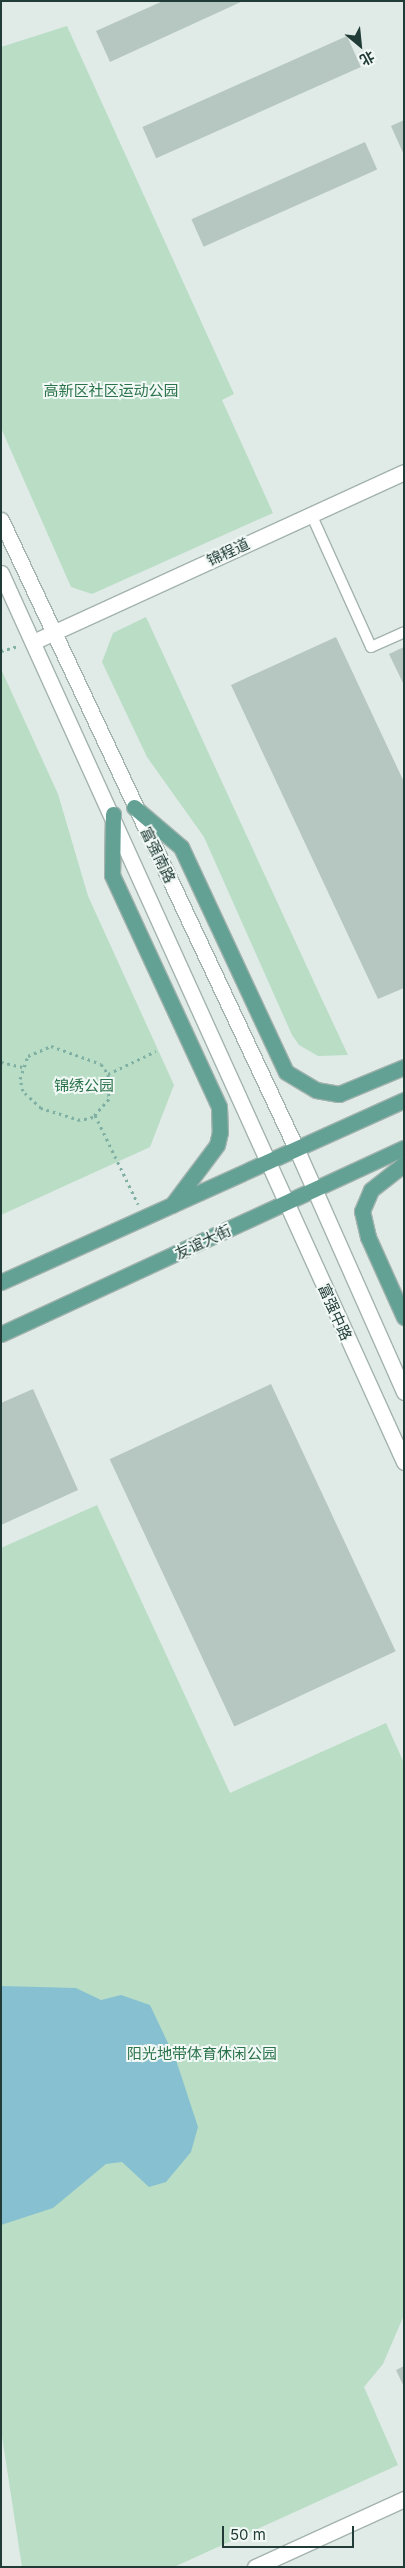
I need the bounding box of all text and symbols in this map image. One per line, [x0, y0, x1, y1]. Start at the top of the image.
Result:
north arrow [335, 20, 385, 70]
text: 北 [357, 48, 377, 69]
park label: 高新区社区运动公园 [44, 382, 178, 400]
street label: 锦程道 [204, 534, 252, 570]
street label: 富强南路 [137, 824, 179, 886]
park label: 锦绣公园 [54, 1077, 114, 1095]
street label: 友谊大街 [172, 1221, 234, 1263]
street label: 富强中路 [315, 1281, 355, 1343]
park label: 阳光地带体育休闲公园 [127, 2045, 277, 2063]
scale bar [225, 2516, 358, 2548]
text: 50 m [230, 2525, 266, 2544]

